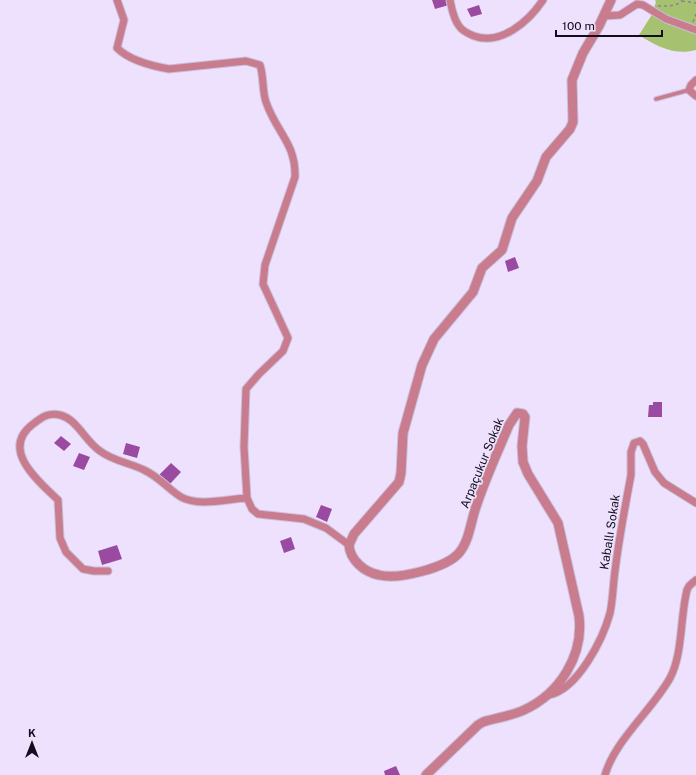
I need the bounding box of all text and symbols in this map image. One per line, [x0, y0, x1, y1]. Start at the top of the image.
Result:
scale bar [556, 12, 662, 38]
text: 100 m [562, 19, 595, 33]
street label: Arpaçukur Sokak [457, 415, 507, 510]
street label: Kaballı Sokak [597, 493, 623, 571]
north arrow [12, 723, 52, 763]
text: K [28, 727, 36, 739]

